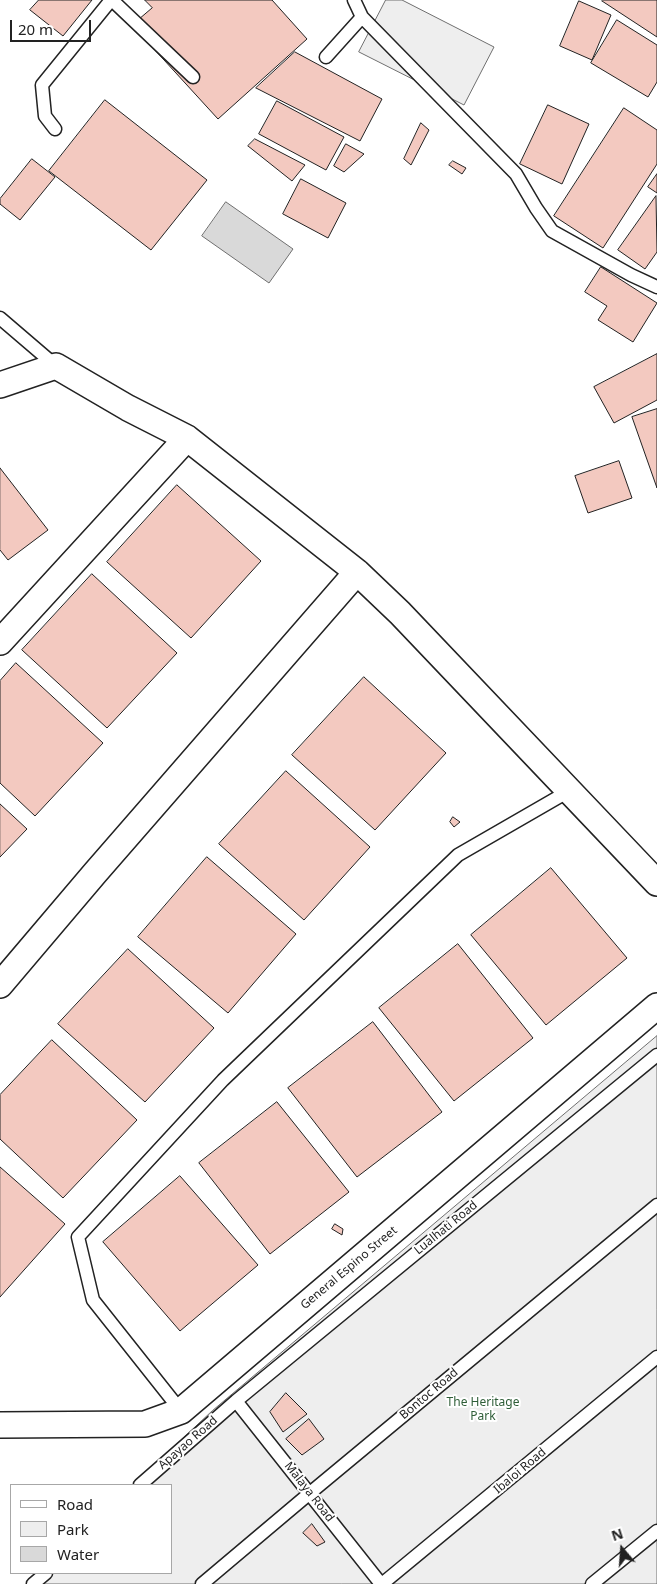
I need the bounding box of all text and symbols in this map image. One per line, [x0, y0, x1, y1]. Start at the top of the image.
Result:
scale bar [12, 10, 94, 42]
text: 20 m [18, 19, 53, 39]
street label: Lualhati Road [412, 1198, 480, 1258]
street label: General Espino Street [298, 1223, 400, 1313]
street label: Bontoc Road [397, 1365, 461, 1423]
park label: The Heritage Park [447, 1396, 519, 1424]
street label: Apayao Road [155, 1413, 221, 1473]
street label: Ibaloi Road [491, 1445, 549, 1497]
street label: Malaya Road [281, 1459, 337, 1525]
legend [10, 1484, 172, 1574]
text: Road [57, 1494, 93, 1514]
text: Park [57, 1519, 89, 1539]
text: N [609, 1523, 626, 1545]
north arrow [597, 1524, 647, 1574]
text: Water [57, 1544, 99, 1564]

